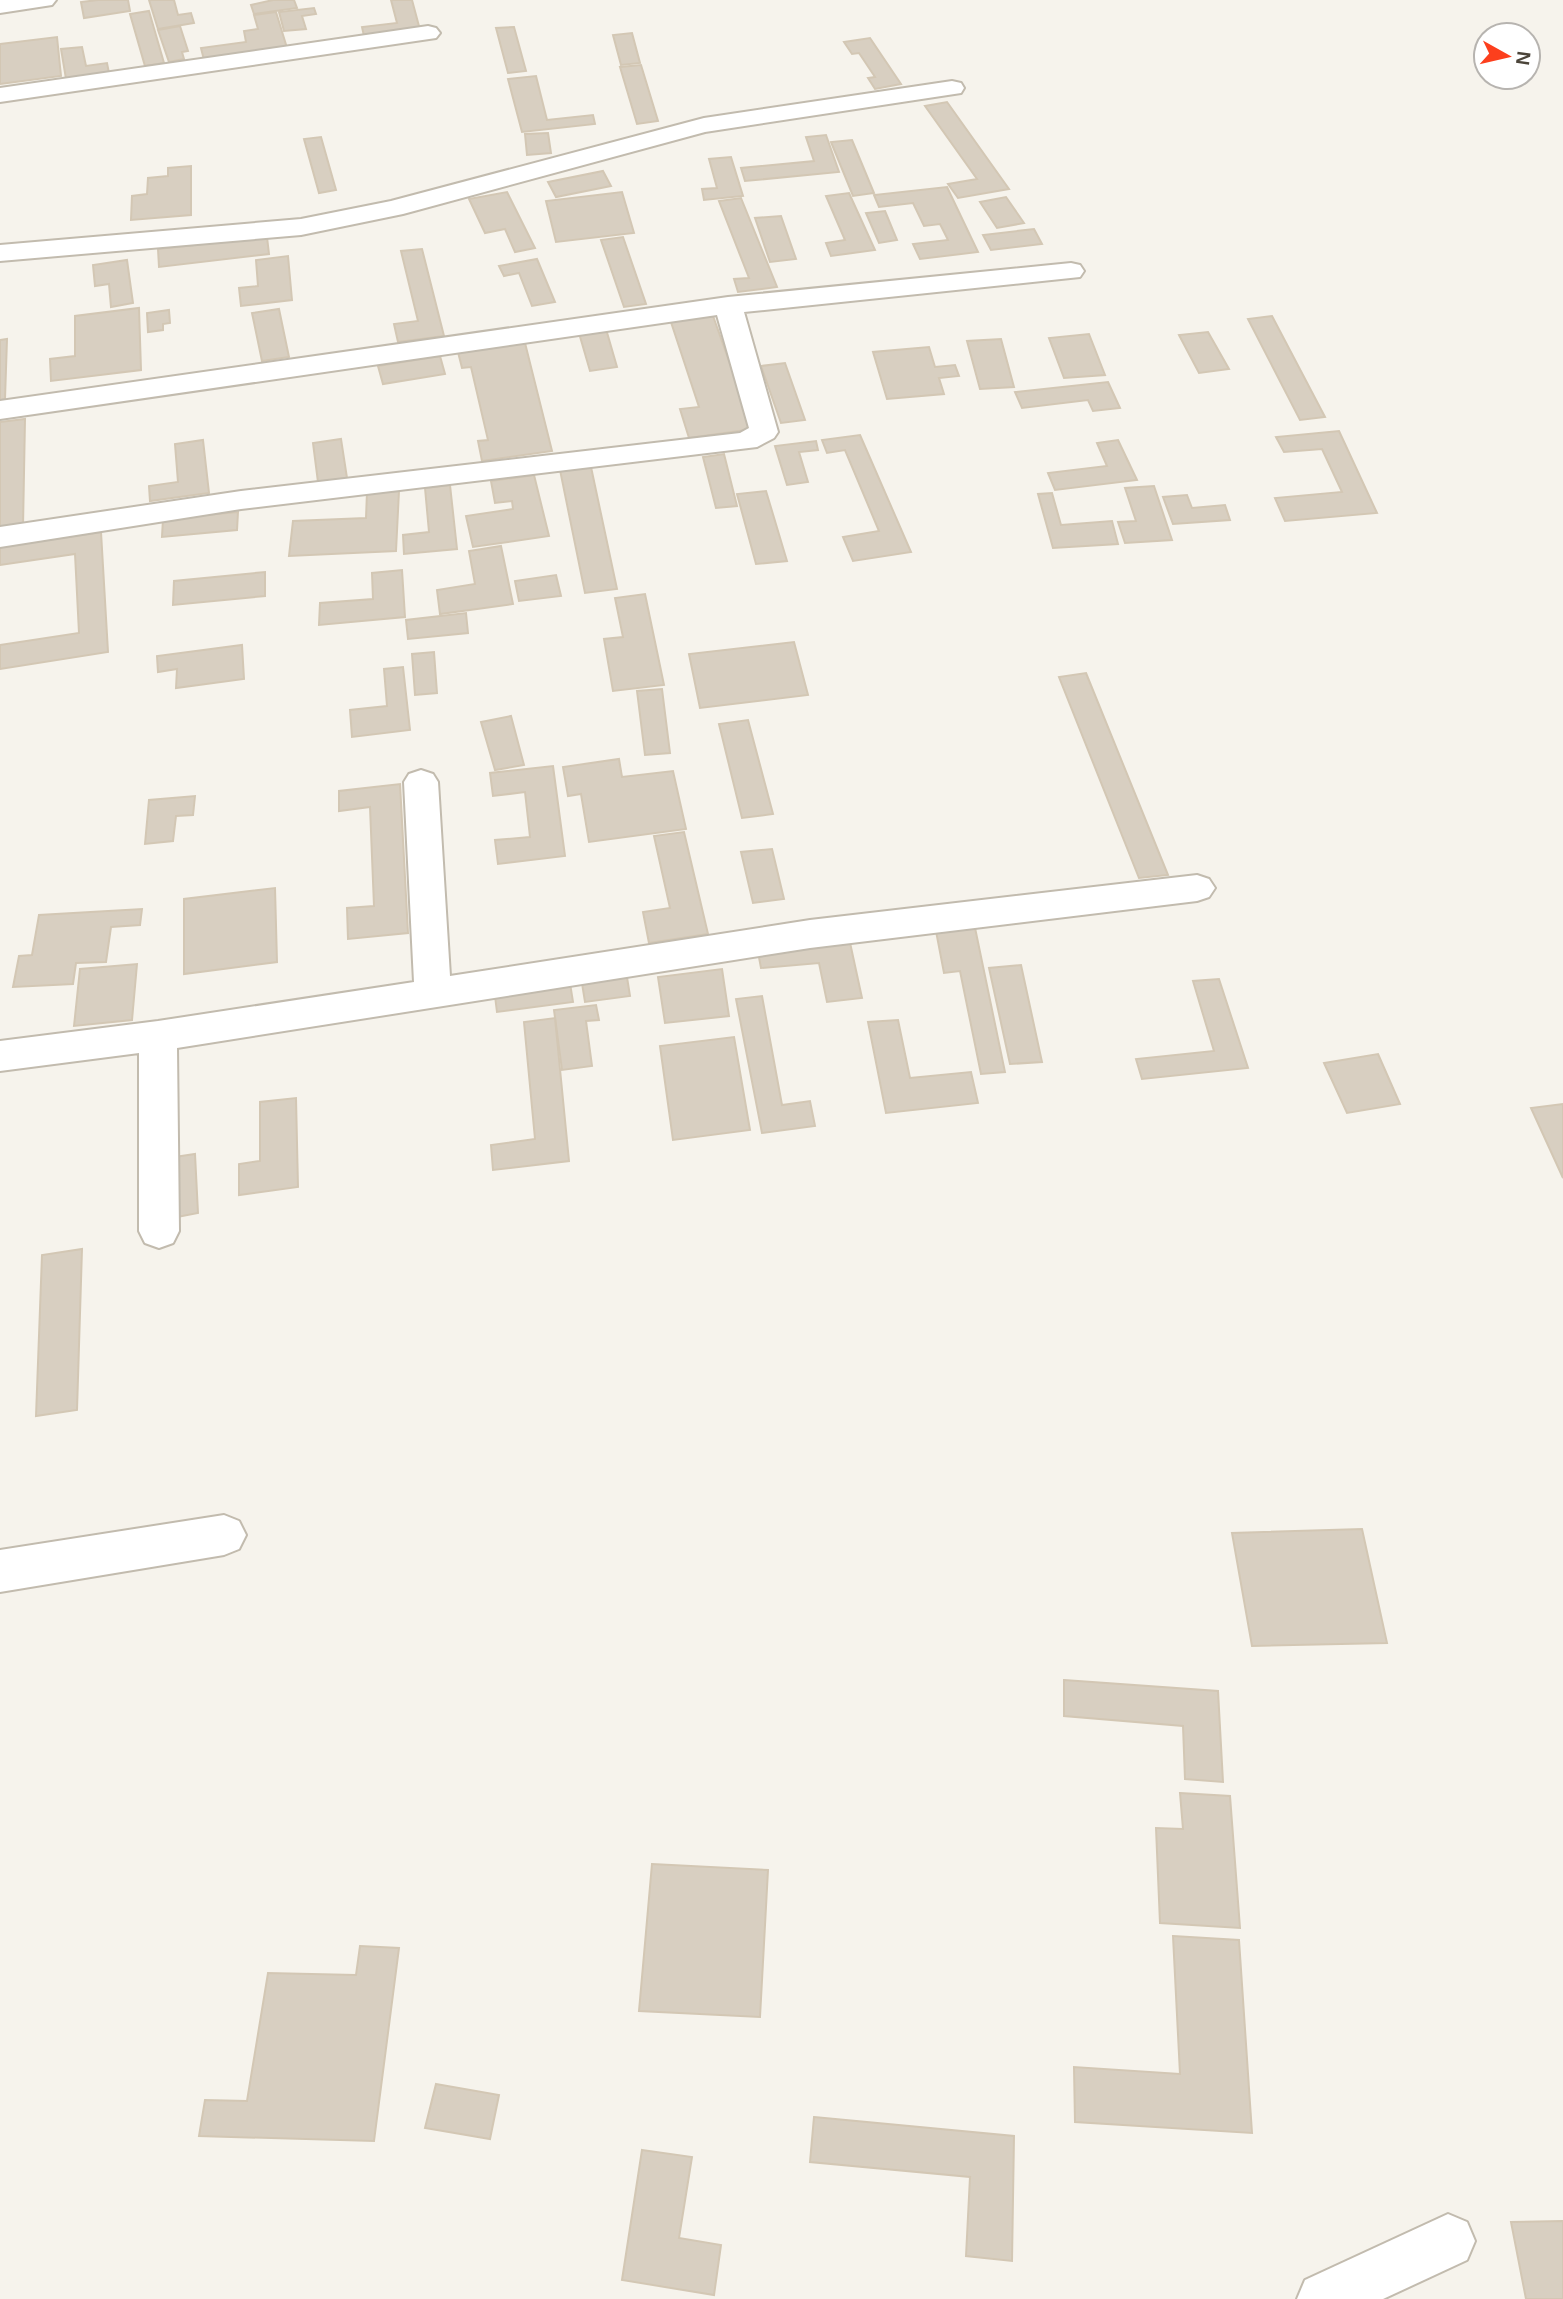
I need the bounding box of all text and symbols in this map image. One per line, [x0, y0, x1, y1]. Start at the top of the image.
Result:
north arrow [1472, 21, 1542, 91]
text: N [1512, 50, 1535, 67]

